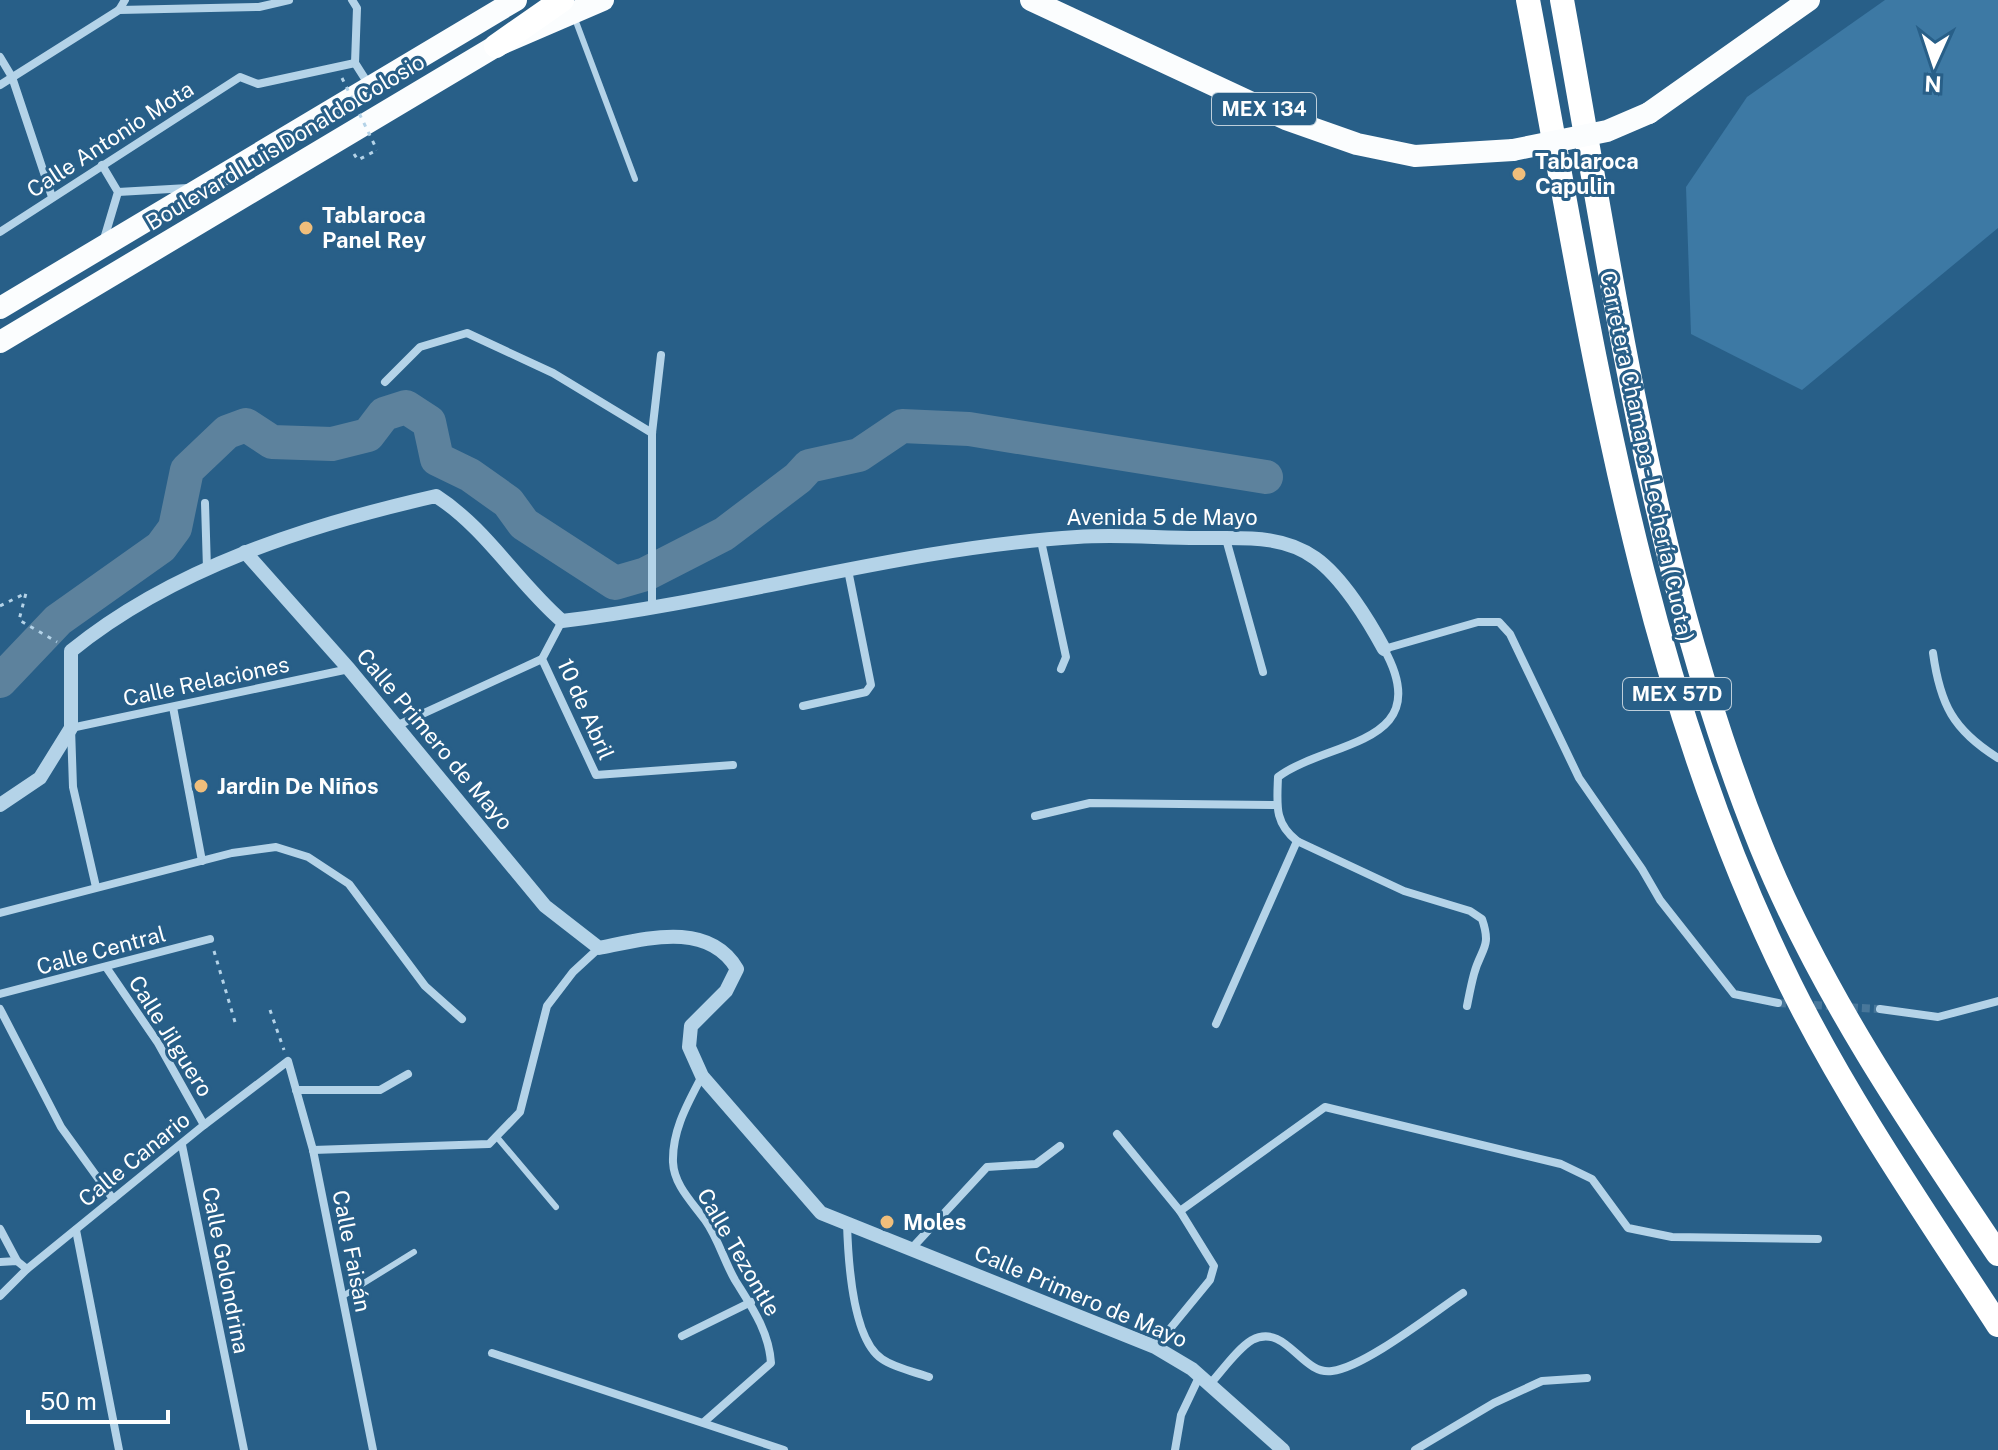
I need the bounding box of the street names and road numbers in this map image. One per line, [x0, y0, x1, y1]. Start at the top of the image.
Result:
street label: Boulevard Luis Donaldo Colosio [141, 48, 429, 236]
street label: Calle Antonio Mota [22, 75, 198, 203]
road number: MEX 134 [1212, 93, 1316, 125]
street label: Carretera Chamapa - Lechería (Cuota) [1595, 268, 1699, 644]
street label: Avenida 5 de Mayo [1066, 504, 1258, 530]
street label: Calle Primero de Mayo [352, 643, 518, 835]
street label: Calle Relaciones [121, 651, 291, 711]
street label: 10 de Abril [552, 654, 620, 764]
road number: MEX 57D [1623, 678, 1731, 710]
street label: Calle Central [34, 920, 168, 980]
street label: Calle Jilguero [123, 971, 219, 1101]
street label: Calle Canario [73, 1106, 195, 1212]
street label: Calle Tezontle [692, 1183, 786, 1321]
street label: Calle Golondrina [197, 1184, 255, 1356]
street label: Calle Faisán [327, 1188, 377, 1314]
street label: Calle Primero de Mayo [971, 1239, 1191, 1353]

